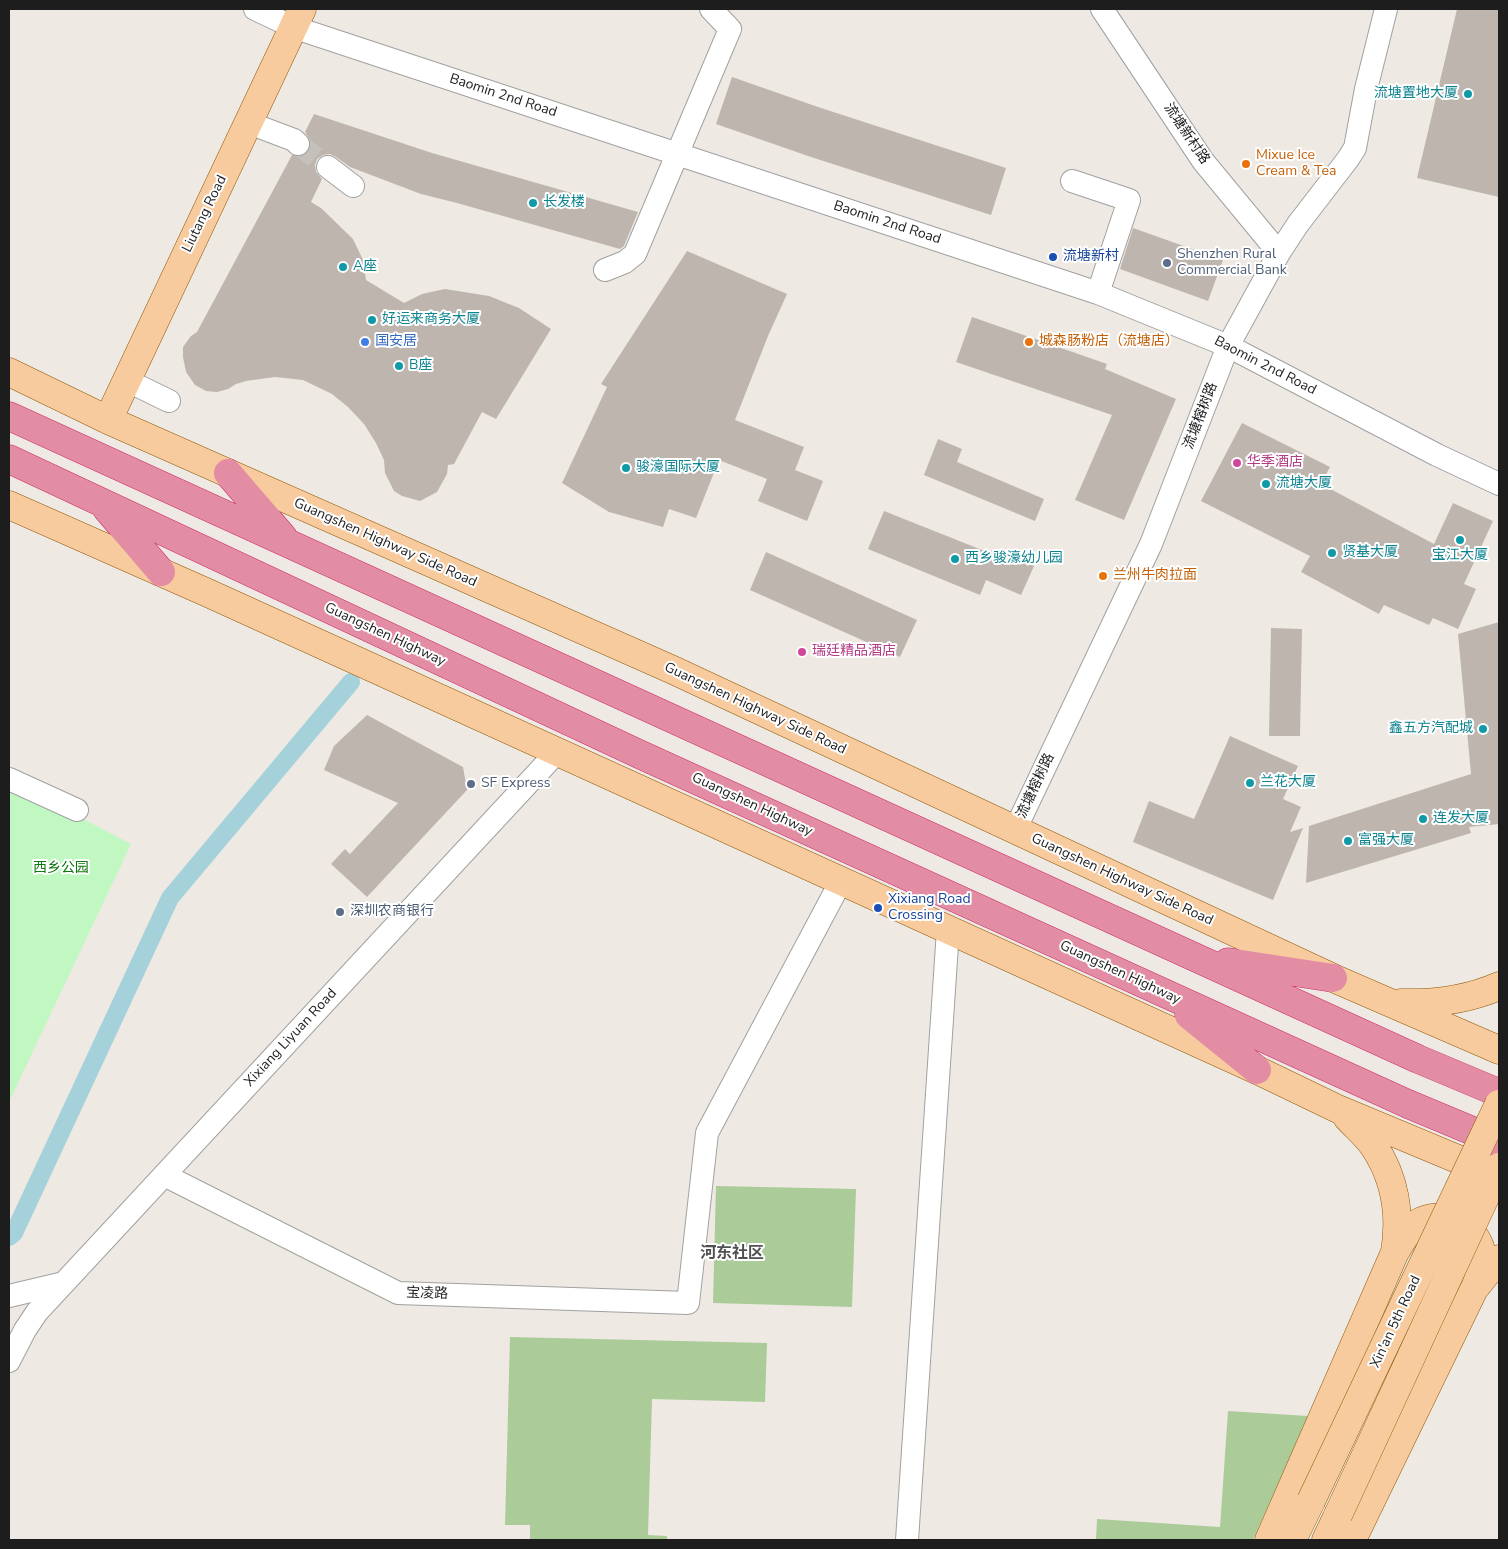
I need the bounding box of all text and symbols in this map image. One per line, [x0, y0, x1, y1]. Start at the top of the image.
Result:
street label: Baomin 2nd Road [447, 71, 559, 121]
place label: 流塘置地大厦 [1374, 86, 1458, 102]
marker: 流塘置地大厦 [1462, 88, 1474, 100]
street label: 流塘新村路 [1159, 100, 1213, 168]
place label: Mixue Ice Cream & Tea [1256, 148, 1336, 180]
marker: Mixue Ice Cream & Tea [1240, 158, 1252, 170]
street label: Liutang Road [179, 173, 231, 255]
place label: 长发楼 [543, 195, 585, 211]
marker: 长发楼 [527, 197, 539, 209]
street label: Baomin 2nd Road [831, 198, 943, 248]
place label: Shenzhen Rural Commercial Bank [1177, 247, 1287, 280]
place label: 流塘新村 [1063, 249, 1119, 265]
marker: 流塘新村 [1047, 251, 1059, 263]
marker: Shenzhen Rural Commercial Bank [1161, 257, 1173, 269]
place label: A座 [353, 259, 377, 275]
marker: A座 [337, 261, 349, 273]
place label: 好运来商务大厦 [382, 312, 480, 328]
marker: 好运来商务大厦 [366, 314, 378, 326]
street label: Baomin 2nd Road [1211, 333, 1319, 399]
place label: 国安居 [375, 334, 417, 350]
place label: 城森肠粉店（流塘店） [1039, 334, 1179, 350]
marker: 国安居 [359, 336, 371, 348]
marker: 城森肠粉店（流塘店） [1023, 336, 1035, 348]
place label: B座 [409, 358, 432, 374]
marker: B座 [393, 360, 405, 372]
street label: 流塘榕树路 [1181, 380, 1221, 452]
place label: 华季酒店 [1247, 455, 1303, 471]
marker: 华季酒店 [1231, 457, 1243, 469]
place label: 骏濠国际大厦 [636, 460, 720, 476]
marker: 骏濠国际大厦 [620, 462, 632, 474]
place label: 流塘大厦 [1276, 476, 1332, 492]
marker: 流塘大厦 [1260, 478, 1272, 490]
street label: Guangshen Highway Side Road [291, 495, 479, 591]
marker: 宝江大厦 [1454, 534, 1466, 546]
place label: 贤基大厦 [1342, 545, 1398, 561]
marker: 贤基大厦 [1326, 547, 1338, 559]
place label: 宝江大厦 [1432, 548, 1488, 564]
place label: 西乡骏濠幼儿园 [965, 551, 1063, 567]
marker: 西乡骏濠幼儿园 [949, 553, 961, 565]
place label: 兰州牛肉拉面 [1113, 568, 1197, 584]
marker: 兰州牛肉拉面 [1097, 570, 1109, 582]
street label: Guangshen Highway [322, 600, 448, 670]
place label: 瑞廷精品酒店 [812, 644, 896, 660]
marker: 瑞廷精品酒店 [796, 646, 808, 658]
street label: Guangshen Highway Side Road [661, 659, 849, 759]
place label: 鑫五方汽配城 [1389, 721, 1473, 737]
marker: 鑫五方汽配城 [1477, 723, 1489, 735]
street label: 流塘榕树路 [1014, 751, 1058, 821]
street label: Guangshen Highway [689, 770, 815, 840]
place label: 兰花大厦 [1260, 775, 1316, 791]
place label: SF Express [481, 776, 550, 792]
marker: 兰花大厦 [1244, 777, 1256, 789]
marker: SF Express [465, 778, 477, 790]
place label: 连发大厦 [1433, 811, 1489, 827]
marker: 连发大厦 [1417, 813, 1429, 825]
street label: Guangshen Highway Side Road [1028, 830, 1216, 930]
place label: 富强大厦 [1358, 833, 1414, 849]
marker: 富强大厦 [1342, 835, 1354, 847]
park label: 西乡公园 [33, 861, 89, 877]
place label: Xixiang Road Crossing [888, 892, 971, 924]
marker: Xixiang Road Crossing [872, 902, 884, 914]
place label: 深圳农商银行 [350, 904, 434, 920]
marker: 深圳农商银行 [334, 906, 346, 918]
street label: Guangshen Highway [1057, 938, 1183, 1008]
street label: Xixiang Liyuan Road [241, 986, 341, 1090]
district label: 河东社区 [700, 1244, 764, 1264]
street label: Xin'an 5th Road [1367, 1273, 1425, 1371]
street label: 宝凌路 [406, 1285, 448, 1303]

